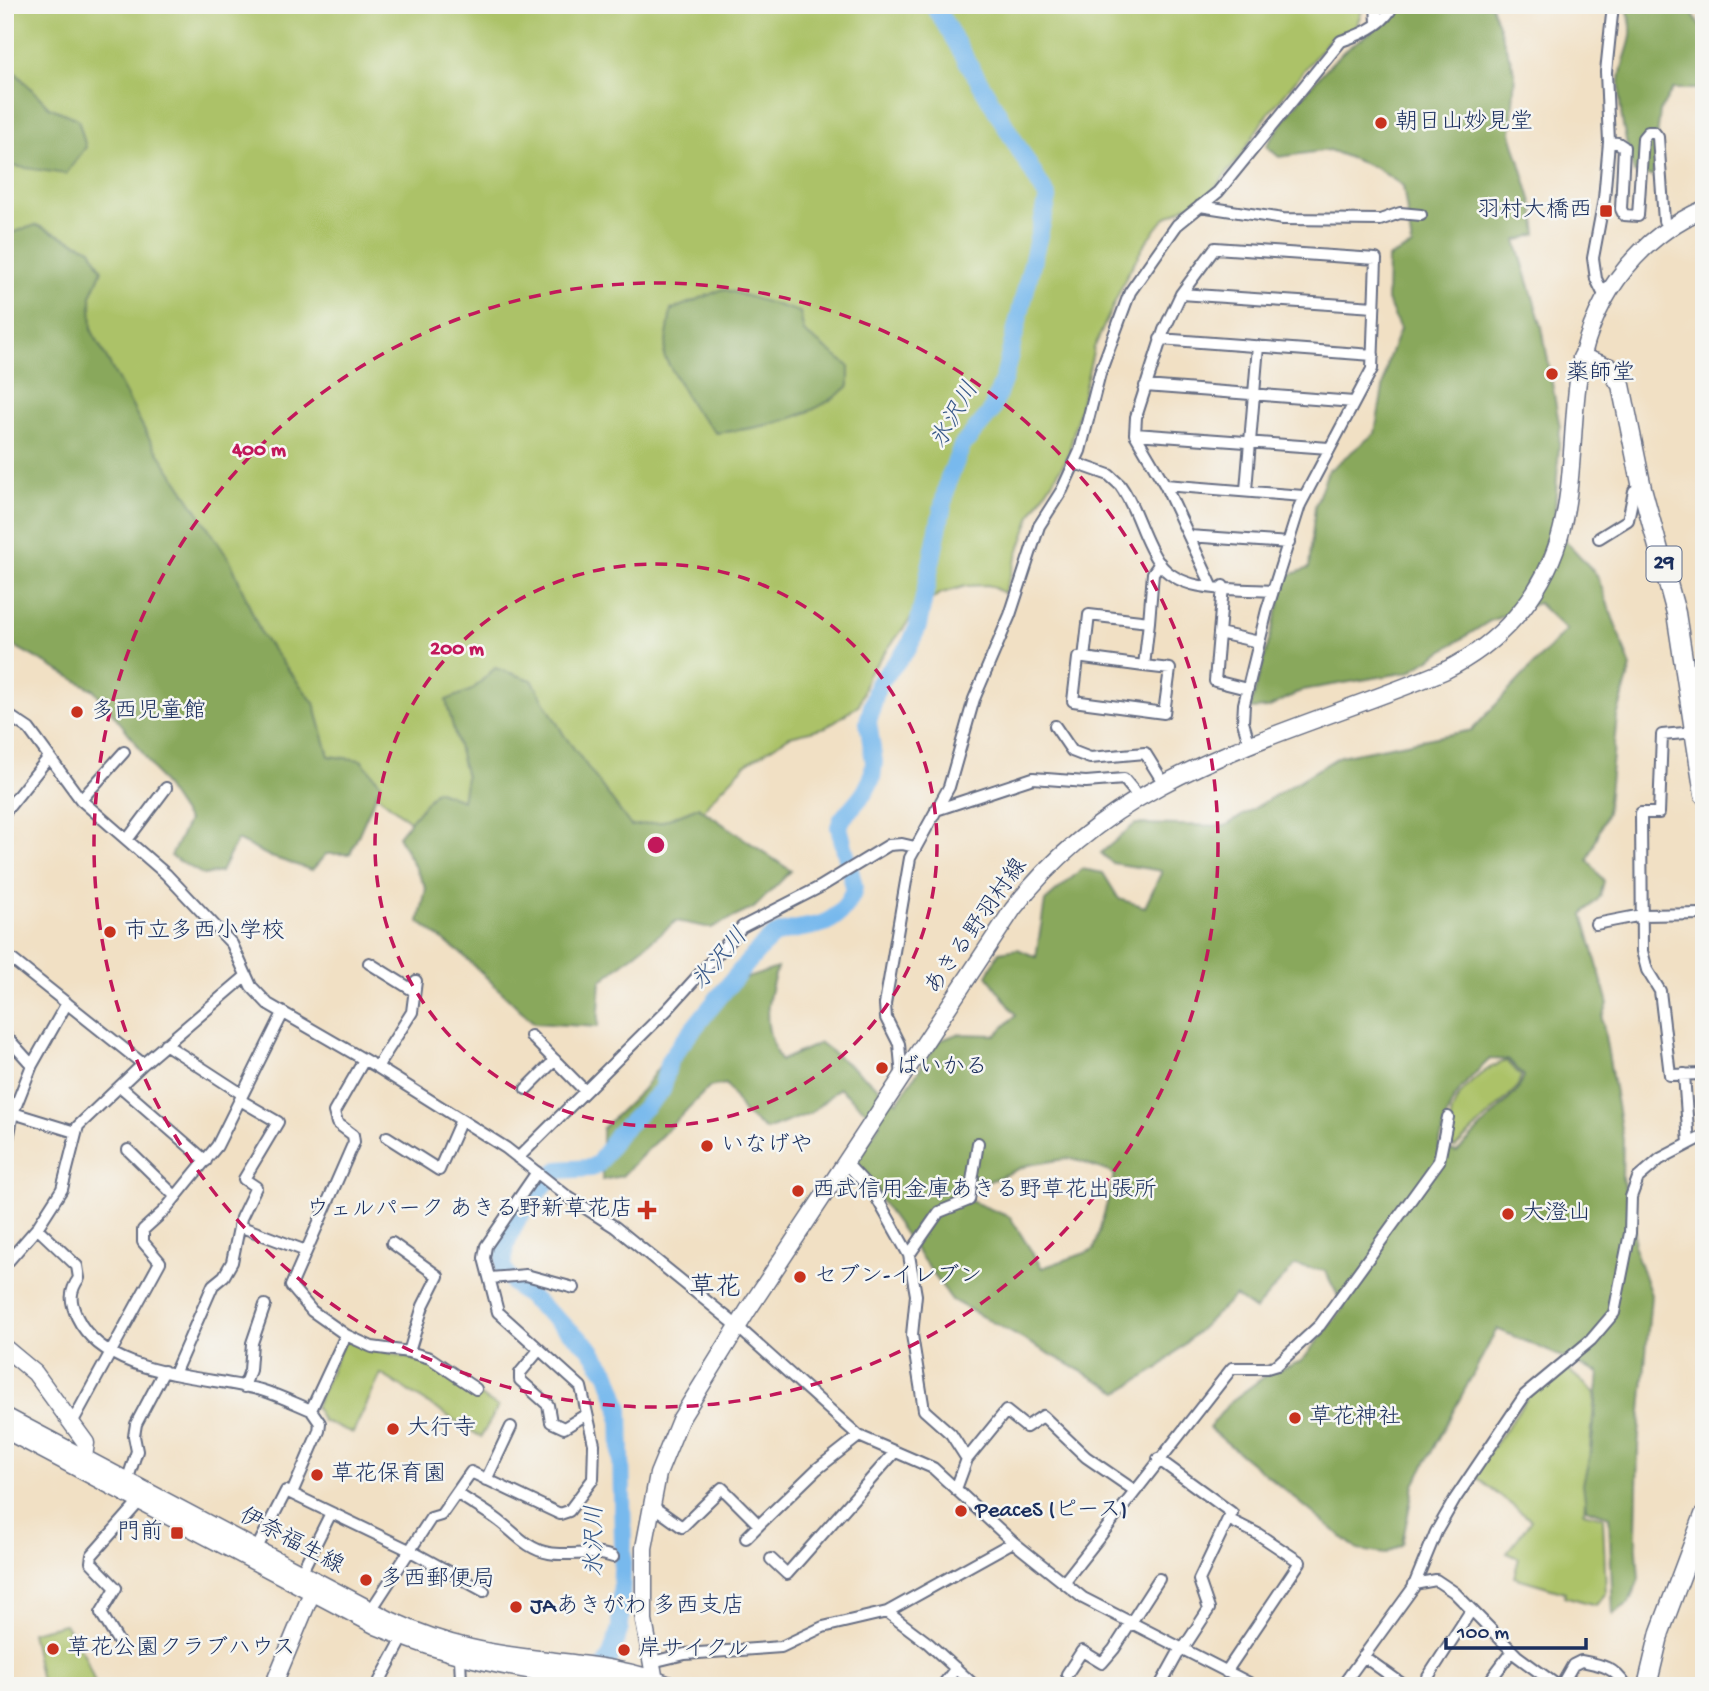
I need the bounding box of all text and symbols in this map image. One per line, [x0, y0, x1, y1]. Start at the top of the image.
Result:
place label: 朝日山妙見堂 [1395, 109, 1533, 137]
marker: 朝日山妙見堂 [1373, 115, 1389, 131]
place label: 羽村大橋西 [1477, 197, 1592, 225]
marker: 羽村大橋西 [1598, 203, 1614, 219]
place label: 薬師堂 [1566, 360, 1635, 388]
marker: 薬師堂 [1544, 366, 1560, 382]
water label: 氷沢川 [925, 377, 987, 454]
text: 400 m [231, 439, 286, 464]
road number: 29 [1646, 546, 1682, 582]
text: 200 m [430, 638, 484, 663]
place label: 多西児童館 [91, 698, 206, 726]
marker: 多西児童館 [69, 704, 85, 720]
centre of rings [644, 833, 668, 857]
street label: あきる野羽村線 [919, 853, 1034, 1000]
place label: 市立多西小学校 [124, 918, 285, 946]
water label: 氷沢川 [686, 922, 755, 997]
marker: 市立多西小学校 [102, 924, 118, 940]
place label: ばいかる [896, 1054, 988, 1082]
marker: ばいかる [874, 1060, 890, 1076]
place label: いなげや [721, 1133, 813, 1160]
marker: いなげや [699, 1138, 715, 1154]
place label: 西武信用金庫あきる野草花出張所 [812, 1177, 1157, 1205]
marker: 西武信用金庫あきる野草花出張所 [790, 1183, 806, 1199]
place label: ウェルパーク あきる野新草花店 [306, 1196, 633, 1224]
place label: 大澄山 [1522, 1201, 1591, 1228]
marker: ウェルパーク あきる野新草花店 [639, 1202, 655, 1218]
marker: 大澄山 [1500, 1206, 1516, 1222]
place label: セブン-イレブン [814, 1263, 982, 1291]
marker: セブン-イレブン [792, 1269, 808, 1285]
district label: 草花 [689, 1272, 741, 1305]
place label: 草花神社 [1309, 1404, 1401, 1432]
marker: 草花神社 [1287, 1410, 1303, 1426]
place label: 大行寺 [407, 1415, 476, 1443]
marker: 大行寺 [385, 1421, 401, 1437]
place label: 草花保育園 [331, 1461, 446, 1489]
marker: 草花保育園 [309, 1467, 325, 1483]
place label: PeaceS (ピース) [974, 1498, 1128, 1525]
street label: 伊奈福生線 [234, 1502, 349, 1581]
marker: PeaceS (ピース) [953, 1503, 969, 1519]
water label: 氷沢川 [581, 1505, 611, 1577]
place label: 門前 [117, 1519, 163, 1547]
marker: 門前 [169, 1525, 185, 1541]
place label: 多西郵便局 [380, 1566, 495, 1594]
marker: 多西郵便局 [358, 1572, 374, 1588]
place label: JAあきがわ 多西支店 [530, 1593, 745, 1621]
marker: JAあきがわ 多西支店 [508, 1599, 524, 1615]
scale bar [1446, 1607, 1586, 1651]
text: 100 m [1456, 1622, 1509, 1647]
place label: 草花公園クラブハウス [67, 1635, 296, 1663]
place label: 岸サイクル [638, 1636, 749, 1664]
marker: 草花公園クラブハウス [45, 1641, 61, 1657]
marker: 岸サイクル [616, 1642, 632, 1658]

